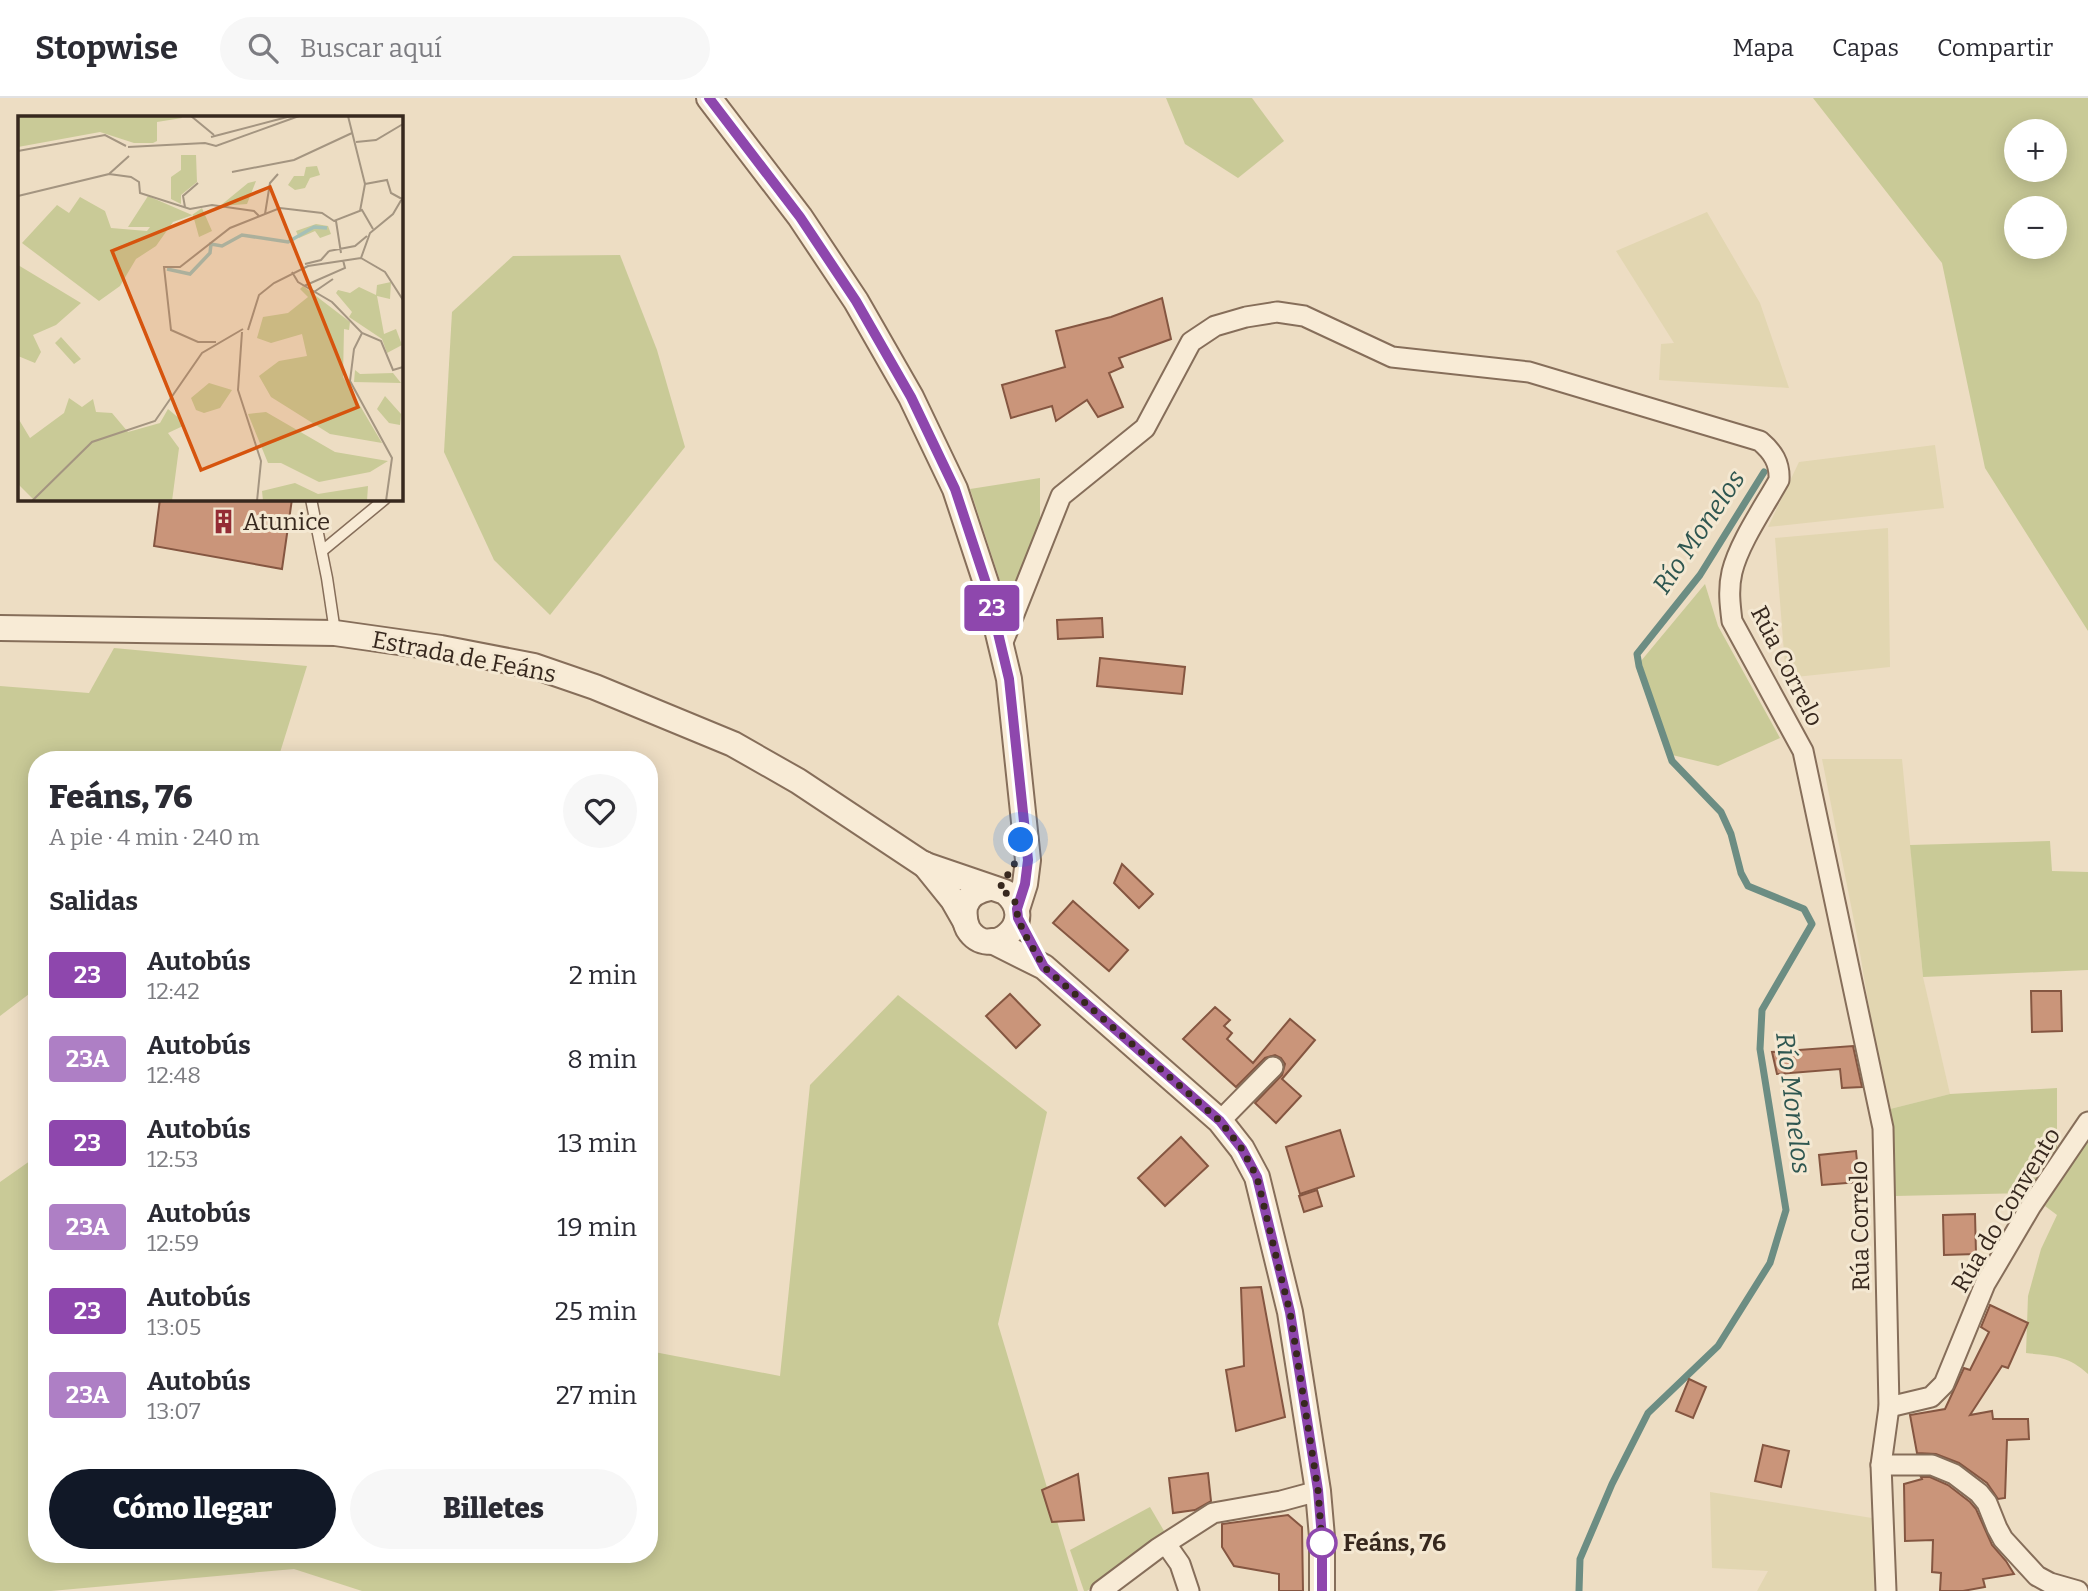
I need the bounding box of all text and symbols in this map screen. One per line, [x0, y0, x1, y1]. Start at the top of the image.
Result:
search box [220, 17, 710, 80]
text: Stopwise [35, 28, 178, 68]
icon: search [244, 29, 282, 67]
text: Buscar aquí [300, 33, 442, 64]
text: Mapa [1732, 34, 1794, 62]
text: Capas [1832, 34, 1899, 62]
text: Compartir [1937, 34, 2053, 62]
inset map [18, 116, 402, 500]
map controls [2004, 119, 2067, 259]
button: + [2004, 119, 2067, 182]
button: − [2004, 196, 2067, 259]
water label: Río Monelos [1646, 464, 1752, 600]
building icon: Atunice [209, 508, 237, 536]
place label: Atunice [243, 508, 330, 536]
line badge: 23 [960, 585, 1024, 631]
text: 23 [978, 594, 1006, 622]
street label: Rúa Correlo [1745, 601, 1829, 731]
street label: Estrada de Feáns [370, 625, 558, 689]
button: heart [563, 774, 637, 848]
text: Feáns, 76 [49, 777, 193, 817]
your location [1003, 822, 1038, 857]
text: A pie · 4 min · 240 m [49, 823, 260, 851]
text: Salidas [49, 886, 138, 917]
text: Autobús [147, 946, 251, 977]
text: 2 min [569, 960, 637, 991]
text: 23 [74, 961, 101, 989]
text: 12:42 [147, 977, 200, 1005]
text: Autobús [147, 1030, 251, 1061]
water label: Río Monelos [1769, 1030, 1817, 1176]
text: 8 min [567, 1044, 637, 1075]
text: 23A [66, 1045, 109, 1073]
text: 12:48 [147, 1061, 201, 1089]
text: Autobús [147, 1114, 251, 1145]
street label: Rúa do Convento [1946, 1123, 2066, 1297]
text: 13 min [557, 1128, 637, 1159]
text: 23 [74, 1129, 101, 1157]
text: 12:53 [147, 1145, 199, 1173]
street label: Rúa Correlo [1845, 1160, 1875, 1292]
text: Autobús [147, 1198, 251, 1229]
text: 19 min [557, 1212, 637, 1243]
text: 23A [66, 1213, 109, 1241]
text: 12:59 [147, 1229, 199, 1257]
text: Autobús [147, 1282, 251, 1313]
text: 25 min [555, 1296, 637, 1327]
text: 23 [74, 1297, 101, 1325]
text: 13:05 [147, 1313, 201, 1341]
text: Autobús [147, 1366, 251, 1397]
text: 27 min [556, 1380, 637, 1411]
text: 23A [66, 1381, 109, 1409]
text: 13:07 [147, 1397, 201, 1425]
button: Cómo llegar [49, 1469, 336, 1549]
button: Billetes [350, 1469, 637, 1549]
marker: Feáns, 76 [1307, 1528, 1337, 1558]
place label: Feáns, 76 [1343, 1529, 1446, 1557]

